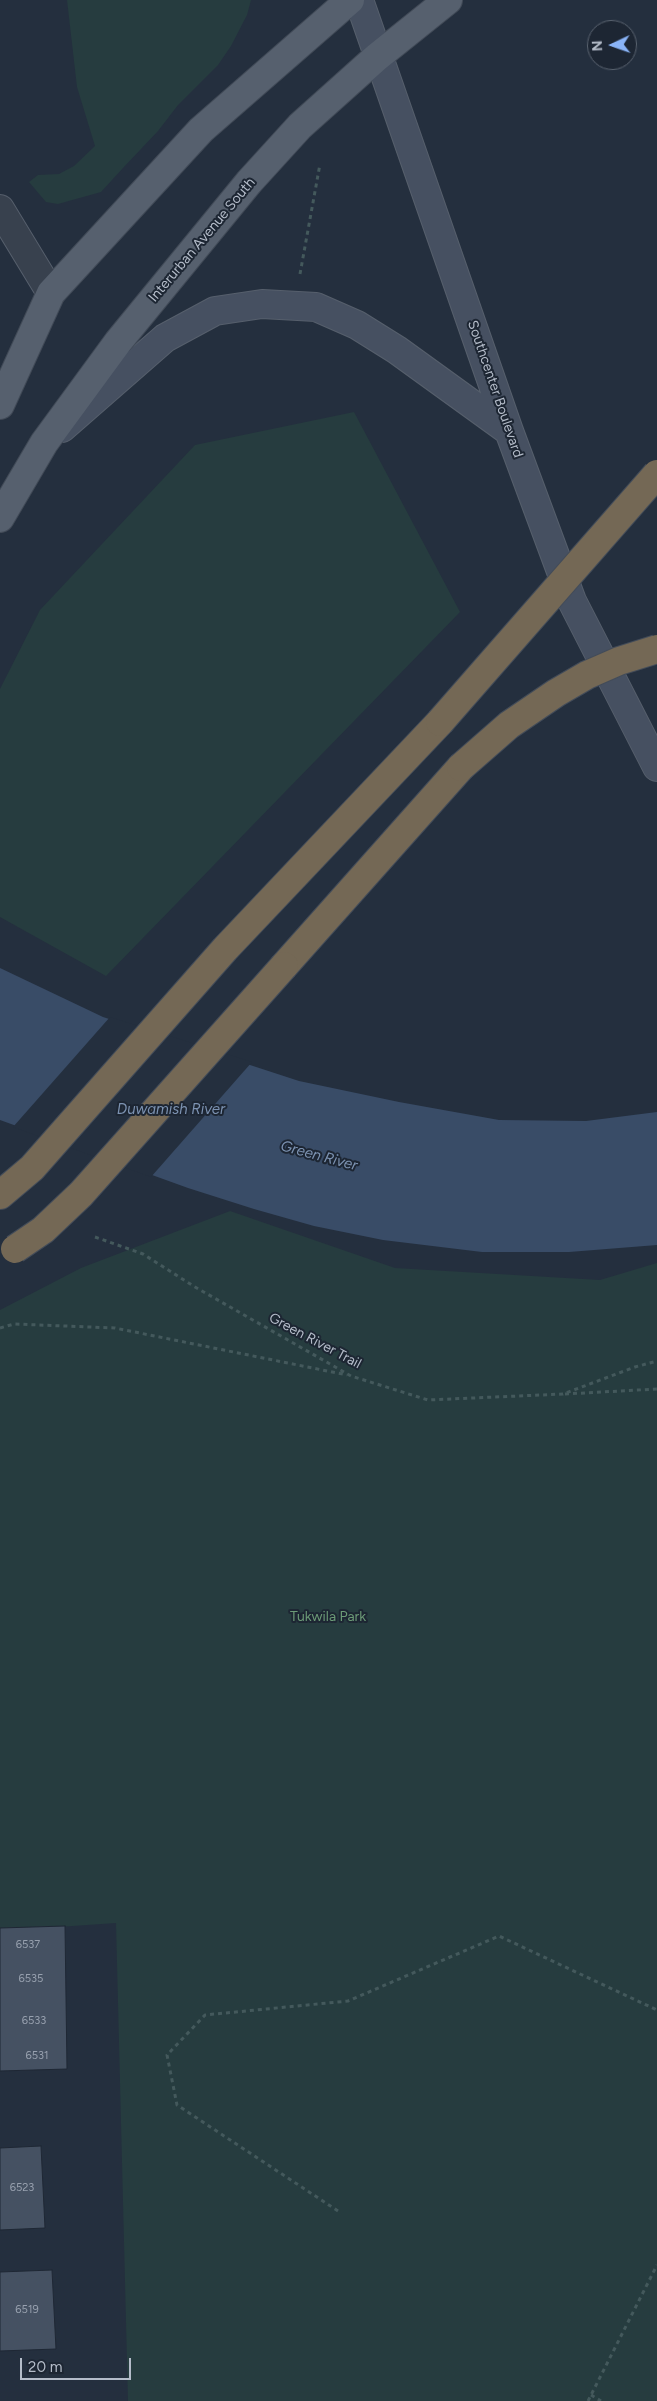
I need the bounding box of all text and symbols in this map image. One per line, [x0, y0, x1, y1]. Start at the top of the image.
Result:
north arrow [587, 20, 637, 70]
text: N [589, 40, 606, 52]
street label: Interurban Avenue South [145, 175, 259, 305]
street label: Southcenter Boulevard [464, 318, 526, 460]
water label: Duwamish River [117, 1101, 225, 1119]
water label: Green River [279, 1137, 359, 1175]
street label: Green River Trail [266, 1310, 364, 1372]
park label: Tukwila Park [290, 1609, 366, 1625]
house number: 6537 [16, 1938, 40, 1952]
house number: 6535 [19, 1972, 43, 1986]
house number: 6533 [22, 2014, 46, 2028]
house number: 6531 [25, 2049, 49, 2063]
house number: 6523 [10, 2181, 34, 2195]
house number: 6519 [15, 2303, 39, 2317]
scale bar [22, 2348, 134, 2380]
text: 20 m [28, 2358, 62, 2376]

